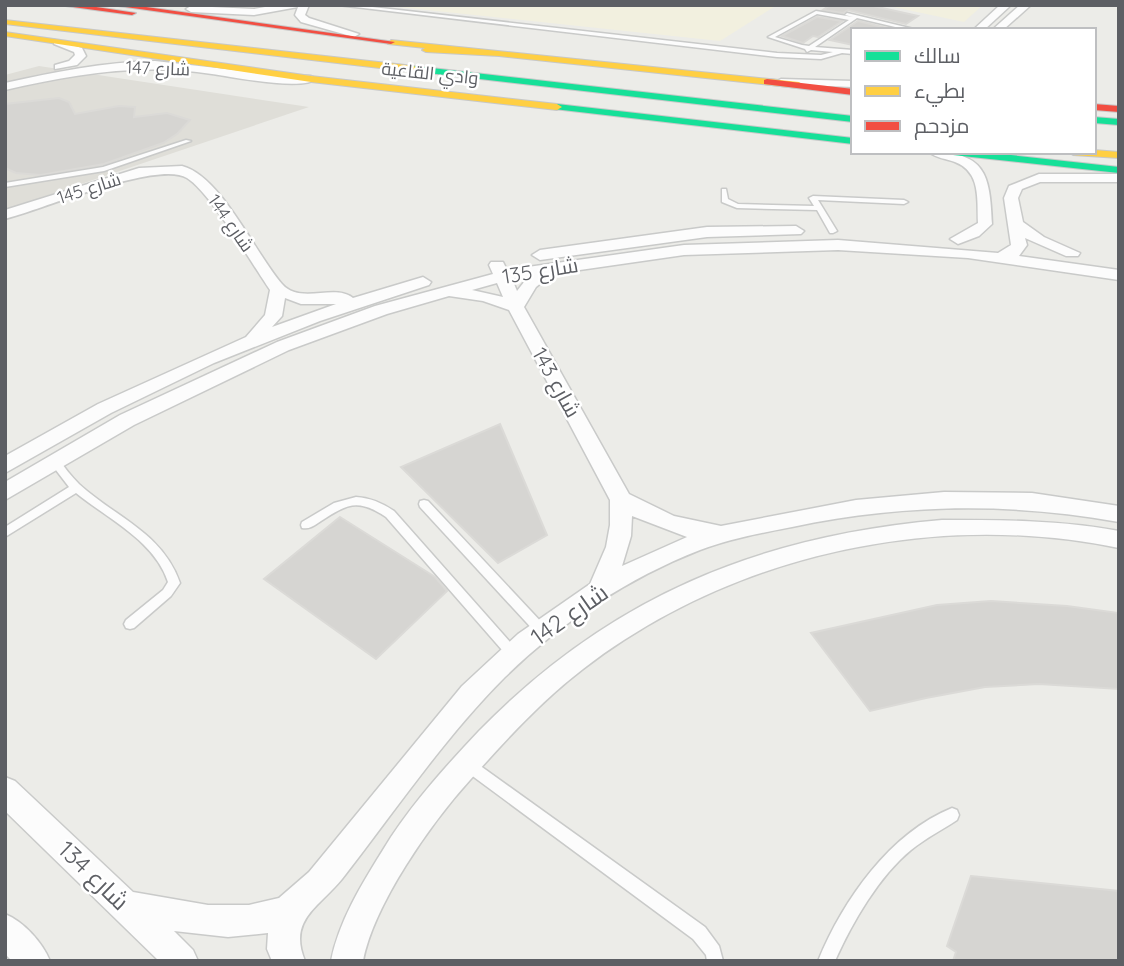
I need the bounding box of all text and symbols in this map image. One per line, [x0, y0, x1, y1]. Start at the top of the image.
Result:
legend [851, 28, 1096, 154]
text: سالك [914, 42, 961, 68]
street label: شارع 147 [125, 55, 191, 82]
street label: وادي القاعية [380, 56, 480, 93]
text: بطيء [914, 77, 965, 107]
text: مزدحم [914, 112, 969, 140]
street label: شارع 145 [54, 167, 124, 210]
street label: شارع 144 [202, 190, 259, 257]
street label: شارع 135 [500, 251, 580, 291]
street label: شارع 143 [525, 342, 587, 422]
street label: شارع 142 [525, 577, 615, 653]
street label: شارع 134 [51, 834, 136, 918]

